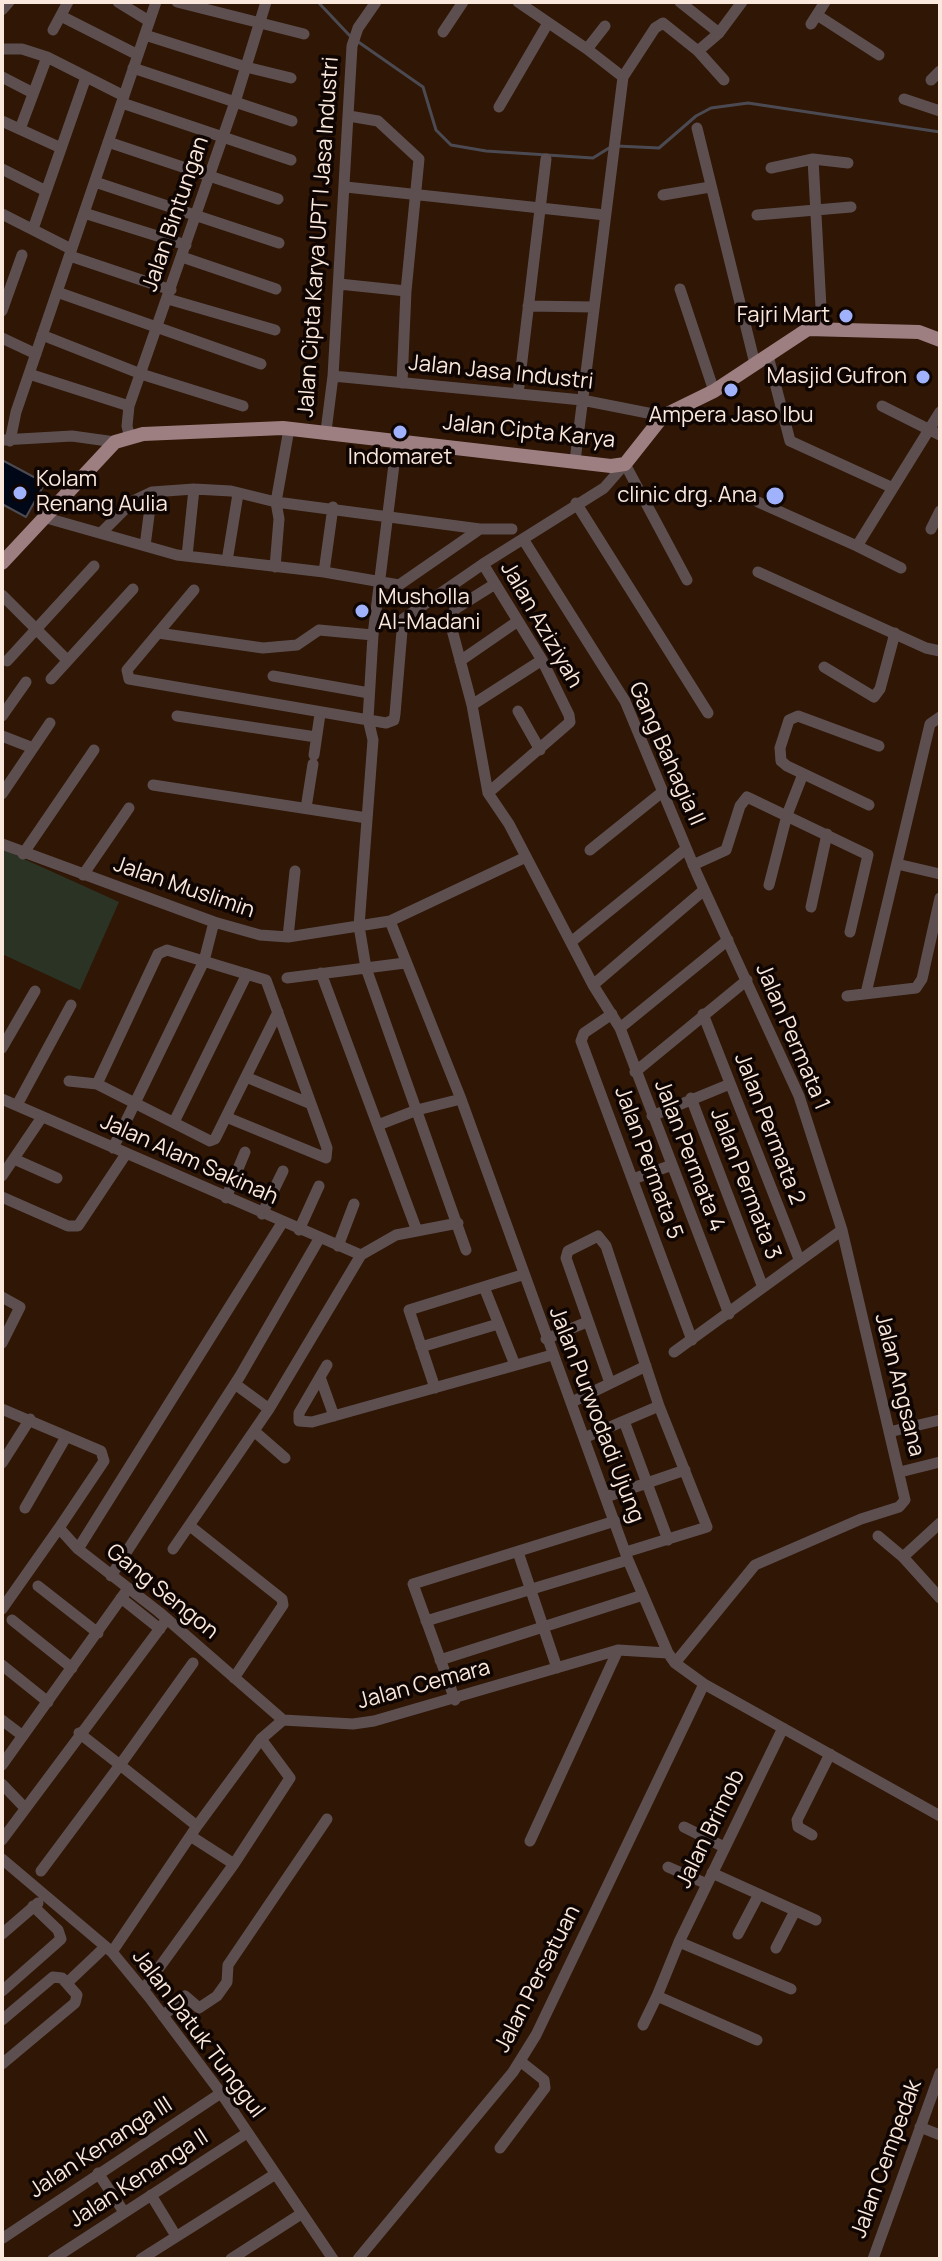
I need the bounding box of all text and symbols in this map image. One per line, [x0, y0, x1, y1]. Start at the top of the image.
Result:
street label: Jalan Cipta Karya UPT I Jasa Industri [293, 56, 345, 418]
street label: Jalan Bintungan [137, 133, 215, 295]
place label: Fajri Mart [737, 303, 830, 329]
marker: Fajri Mart [837, 307, 855, 325]
street label: Jalan Jasa Industri [407, 350, 595, 396]
place label: Masjid Gufron [766, 364, 907, 390]
marker: Masjid Gufron [914, 368, 932, 386]
marker: Ampera Jaso Ibu [722, 381, 740, 399]
place label: Ampera Jaso Ibu [648, 403, 814, 429]
street label: Jalan Cipta Karya [442, 410, 616, 454]
marker: Indomaret [391, 423, 409, 441]
place label: Indomaret [348, 445, 452, 471]
place label: Kolam Renang Aulia [36, 467, 168, 518]
place label: clinic drg. Ana [617, 483, 757, 509]
marker: Kolam Renang Aulia [11, 484, 29, 502]
marker: clinic drg. Ana [764, 485, 786, 507]
street label: Jalan Aziziyah [494, 557, 588, 693]
place label: Musholla Al-Madani [378, 585, 480, 636]
marker: Musholla Al-Madani [353, 602, 371, 620]
street label: Gang Bahagia ll [623, 678, 709, 830]
street label: Jalan Muslimin [110, 852, 258, 924]
street label: Jalan Permata 1 [749, 960, 835, 1114]
street label: Jalan Permata 2 [728, 1050, 810, 1208]
street label: Jalan Permata 4 [648, 1076, 730, 1236]
street label: Jalan Permata 5 [608, 1083, 688, 1243]
street label: Jalan Permata 3 [704, 1105, 786, 1263]
street label: Jalan Alam Sakinah [96, 1109, 282, 1211]
street label: Jalan Purwodadi Ujung [543, 1303, 649, 1527]
street label: Jalan Angsana [868, 1311, 930, 1459]
street label: Gang Sengon [101, 1539, 223, 1645]
street label: Jalan Cemara [355, 1655, 493, 1715]
street label: Jalan Brimob [671, 1766, 751, 1892]
street label: Jalan Persatuan [490, 1901, 586, 2057]
street label: Jalan Datuk Tunggul [126, 1945, 270, 2123]
street label: Jalan Cempedak [846, 2076, 928, 2242]
street label: Jalan Kenanga III [24, 2092, 178, 2204]
street label: Jalan Kenanga II [65, 2124, 213, 2234]

